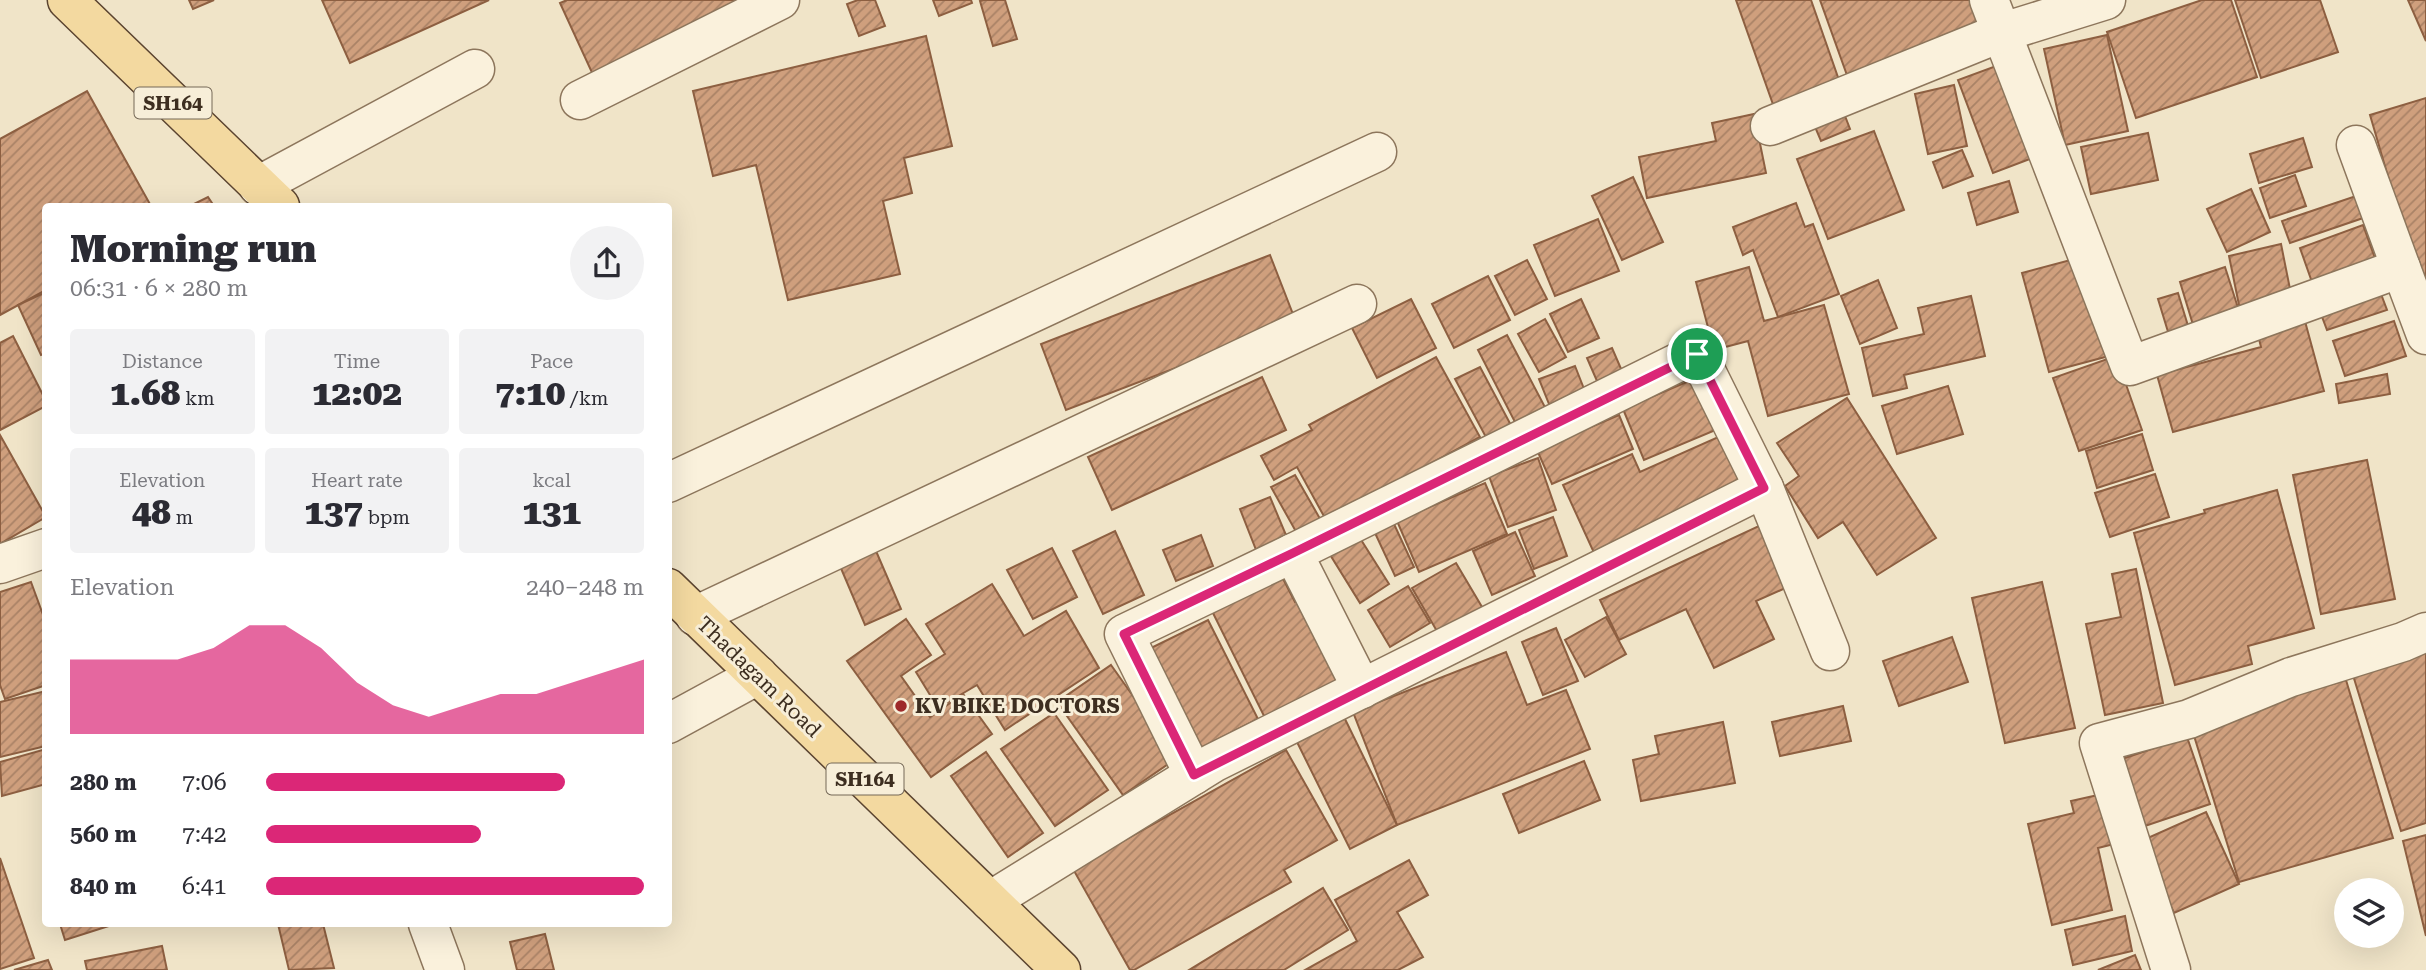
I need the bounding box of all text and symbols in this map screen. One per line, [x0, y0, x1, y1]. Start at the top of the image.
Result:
road number: SH164 [134, 88, 212, 118]
button: share [570, 226, 644, 300]
text: Morning run [70, 227, 317, 271]
text: 06:31 · 6 × 280 m [70, 275, 248, 302]
pin [1667, 324, 1727, 384]
icon: arrive [1678, 335, 1716, 373]
text: Distance [122, 350, 203, 373]
text: Time [334, 350, 380, 373]
text: Pace [530, 350, 573, 373]
text: 1.68 [110, 373, 180, 414]
text: 12:02 [312, 373, 402, 414]
text: 7:10 [495, 373, 565, 414]
text: km [180, 387, 215, 410]
text: /km [565, 387, 608, 410]
text: Elevation [119, 469, 205, 492]
text: Heart rate [311, 469, 403, 492]
text: kcal [533, 469, 571, 492]
text: 48 [132, 492, 171, 533]
text: 137 [304, 492, 363, 533]
text: 131 [522, 492, 581, 533]
text: m [171, 506, 193, 529]
text: bpm [363, 506, 410, 529]
text: Elevation [70, 574, 174, 601]
text: 240–248 m [526, 574, 644, 601]
street label: Thadagam Road [692, 612, 826, 743]
place label: KV BIKE DOCTORS [915, 694, 1120, 718]
marker: KV BIKE DOCTORS [893, 698, 909, 714]
road number: SH164 [826, 764, 903, 794]
text: 280 m [70, 769, 137, 796]
text: 7:06 [182, 769, 227, 796]
text: 560 m [70, 821, 137, 848]
text: 7:42 [182, 821, 227, 848]
text: 840 m [70, 873, 137, 900]
text: 6:41 [182, 873, 227, 900]
map controls [2334, 878, 2404, 948]
button: layers [2334, 878, 2404, 948]

